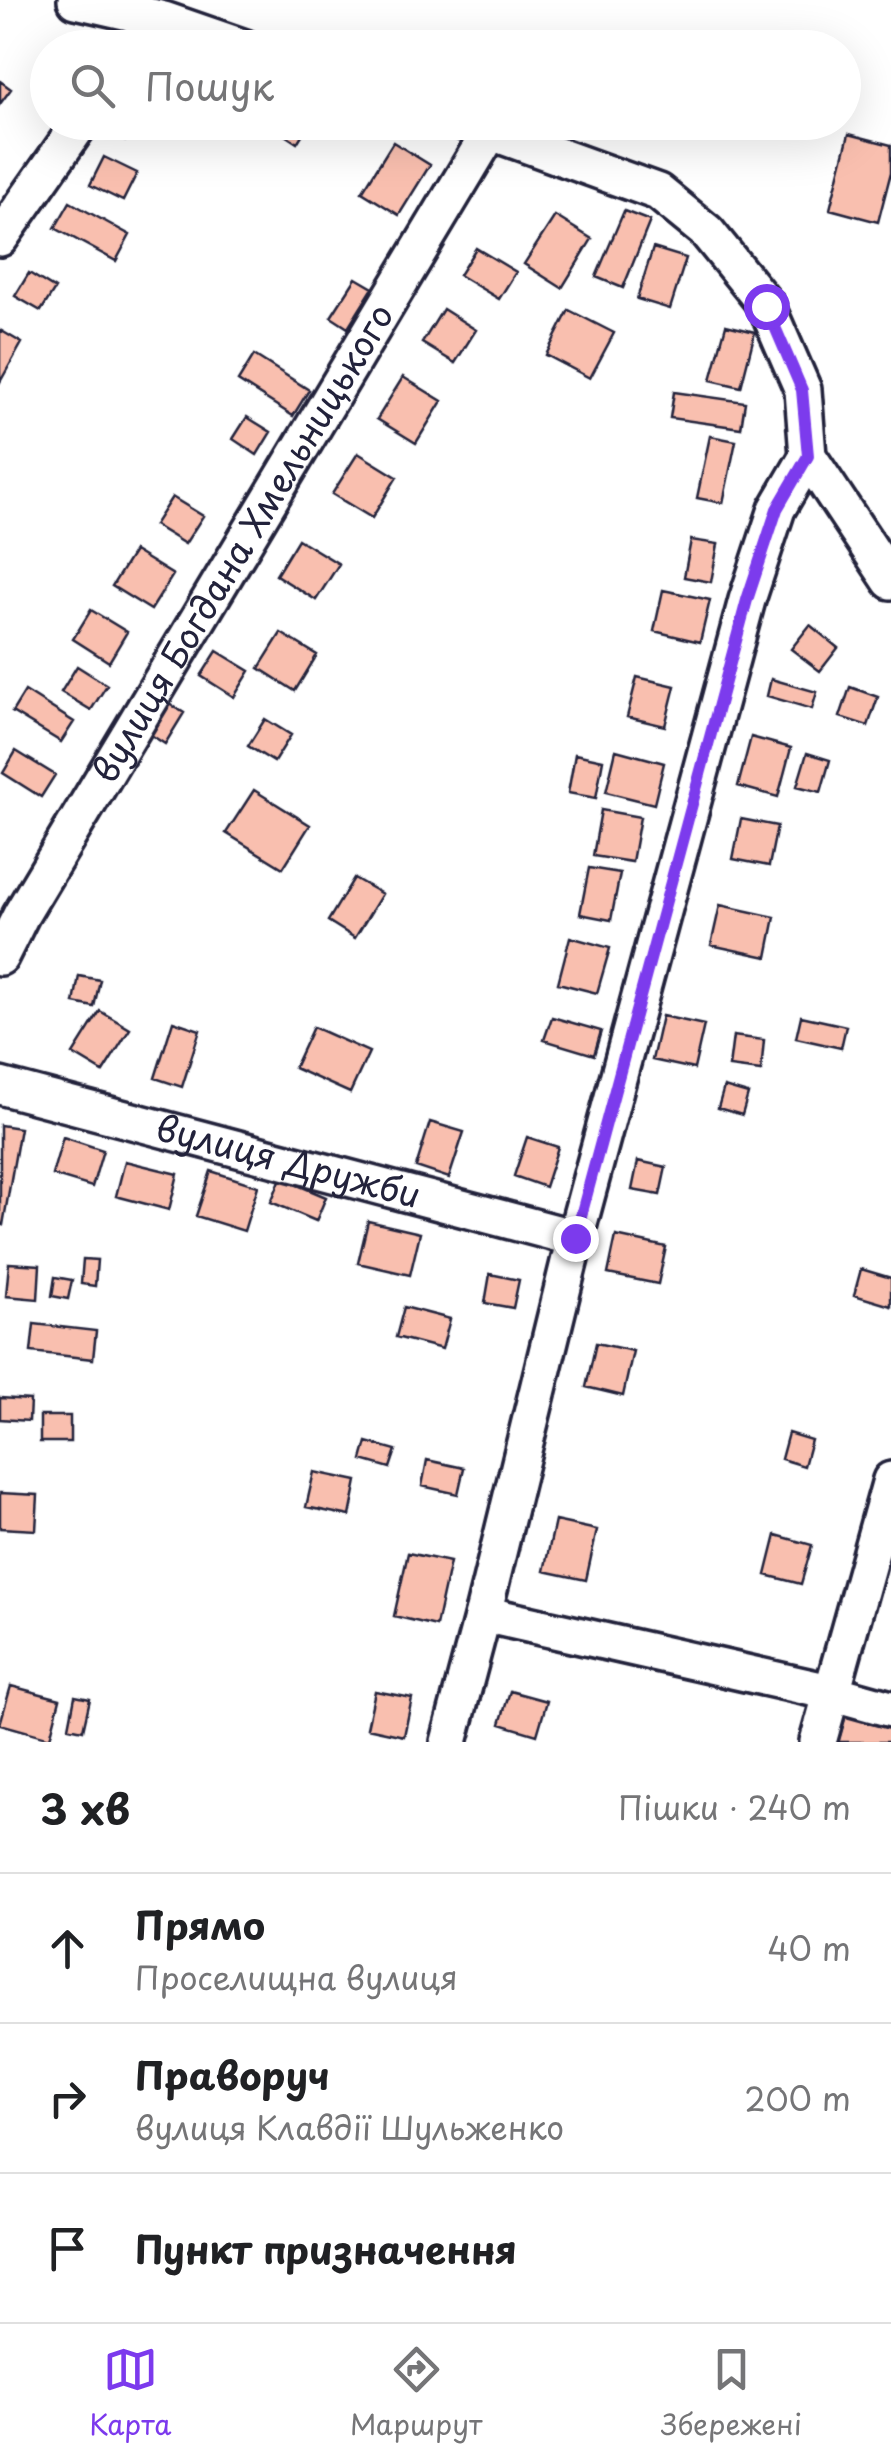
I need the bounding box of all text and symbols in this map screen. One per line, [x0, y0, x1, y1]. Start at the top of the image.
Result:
search box [30, 30, 861, 140]
text: Пошук [145, 57, 274, 114]
icon: search [65, 58, 120, 113]
route start [744, 284, 790, 330]
street label: вулиця Богдана Хмельницького [77, 292, 406, 792]
street label: вулиця Дружби [151, 1099, 427, 1220]
route end [553, 1216, 599, 1262]
text: 3 хв [40, 1776, 130, 1839]
text: Пішки · 240 m [618, 1783, 851, 1831]
text: Прямо [135, 1896, 265, 1953]
icon: ahead [40, 1921, 95, 1976]
text: 40 m [767, 1924, 851, 1972]
text: Проселищна вулиця [135, 1953, 458, 2001]
text: Праворуч [135, 2046, 330, 2103]
icon: right [40, 2071, 95, 2126]
text: 200 m [744, 2074, 851, 2122]
text: вулиця Клавдії Шульженко [135, 2103, 564, 2151]
text: Пункт призначення [135, 2220, 517, 2277]
icon: arrive [40, 2221, 95, 2276]
tab: Карта [89, 2342, 171, 2445]
tab: Маршрут [350, 2342, 482, 2445]
tab: Збережені [661, 2342, 802, 2445]

